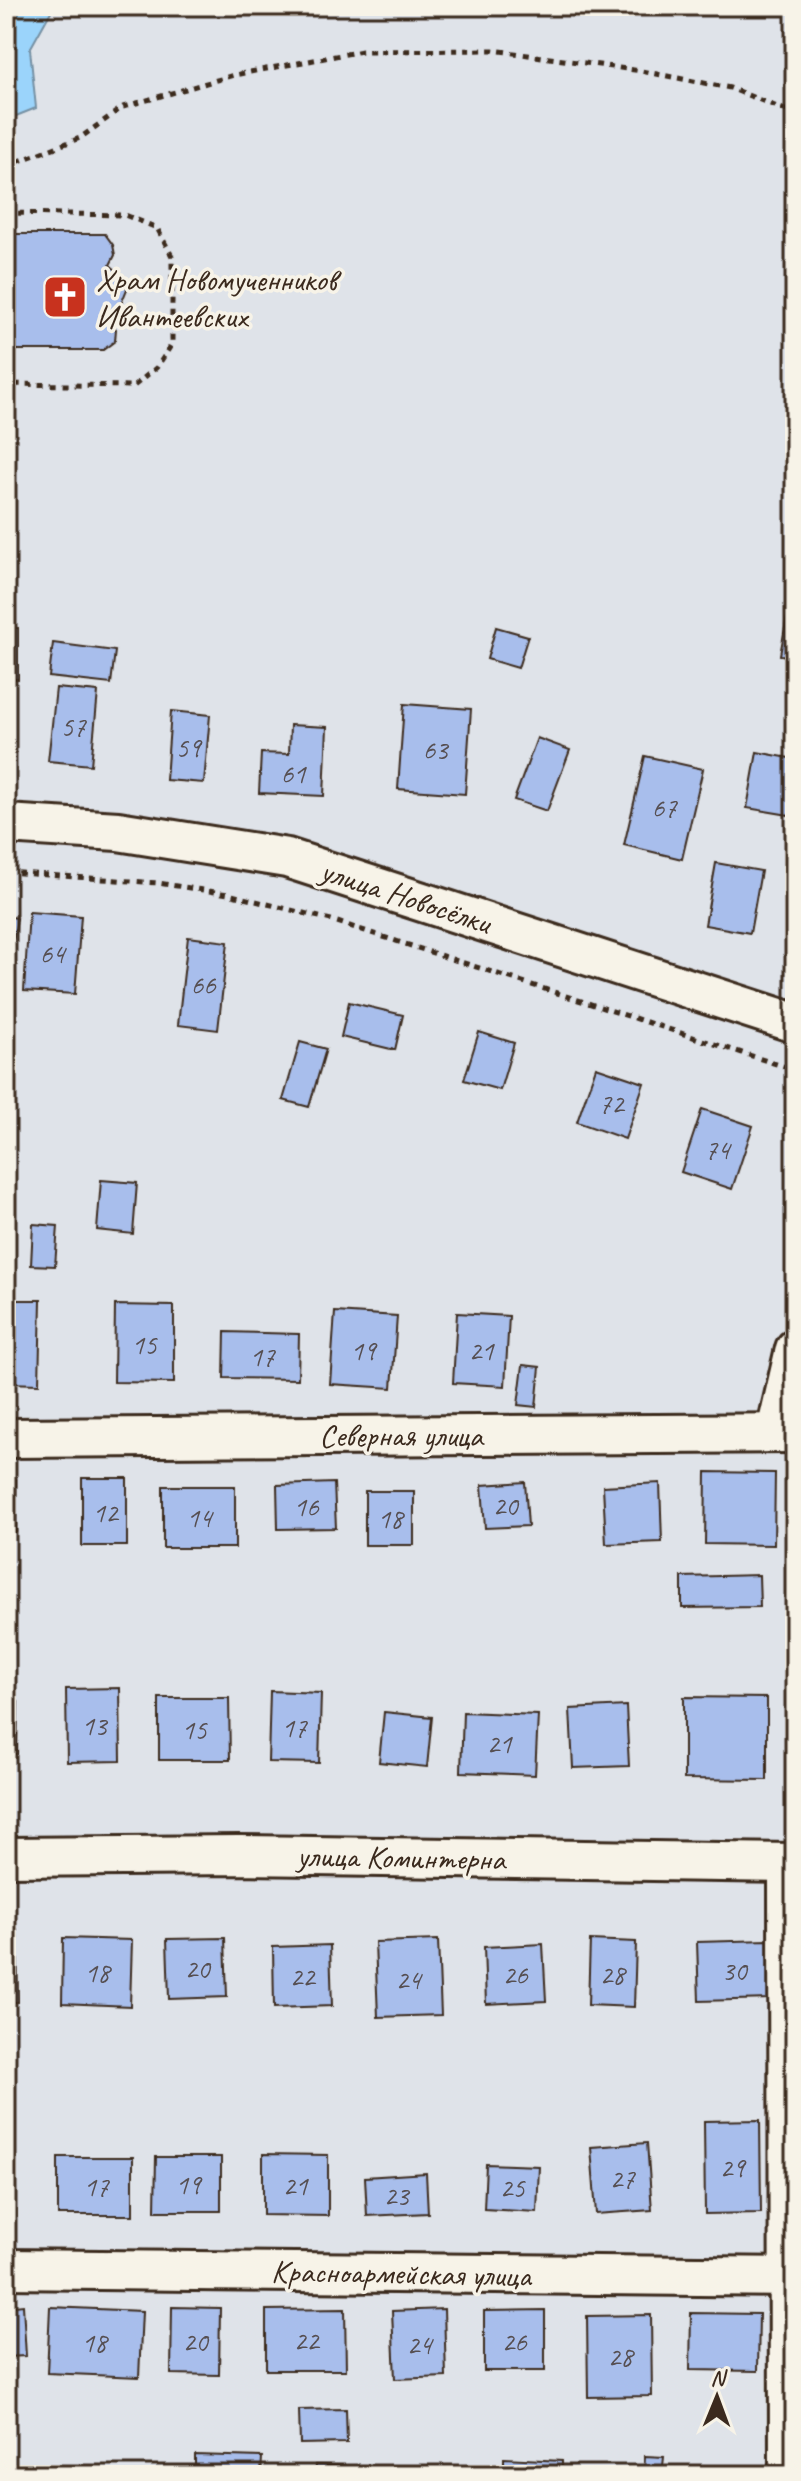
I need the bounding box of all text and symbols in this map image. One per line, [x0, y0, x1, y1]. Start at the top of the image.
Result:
place label: Храм Новомученников Ивантеевских [96, 259, 342, 337]
church icon: Храм Новомученников Ивантеевских [41, 273, 89, 321]
house number: 57 [60, 709, 87, 744]
house number: 59 [175, 730, 203, 765]
house number: 63 [422, 732, 450, 767]
house number: 61 [280, 756, 307, 791]
house number: 67 [651, 790, 678, 825]
street label: улица Новосёлки [314, 849, 498, 944]
house number: 64 [39, 936, 67, 971]
house number: 66 [190, 967, 217, 1002]
house number: 72 [598, 1086, 626, 1121]
house number: 74 [704, 1132, 732, 1167]
house number: 15 [131, 1327, 158, 1362]
house number: 19 [350, 1333, 378, 1368]
house number: 21 [468, 1333, 495, 1368]
house number: 17 [249, 1339, 276, 1374]
street label: Северная улица [319, 1415, 485, 1456]
house number: 20 [492, 1488, 520, 1523]
house number: 16 [293, 1489, 320, 1524]
house number: 12 [92, 1495, 120, 1530]
house number: 14 [186, 1500, 214, 1535]
house number: 18 [377, 1501, 405, 1536]
house number: 13 [81, 1708, 109, 1743]
house number: 17 [281, 1710, 308, 1745]
house number: 15 [181, 1712, 208, 1747]
house number: 21 [486, 1726, 513, 1761]
street label: улица Коминтерна [295, 1835, 507, 1880]
house number: 20 [184, 1951, 212, 1986]
house number: 30 [721, 1953, 749, 1988]
house number: 18 [84, 1955, 112, 1990]
house number: 26 [502, 1957, 529, 1992]
house number: 28 [599, 1957, 627, 1992]
house number: 22 [289, 1959, 317, 1994]
house number: 24 [395, 1962, 423, 1997]
house number: 29 [719, 2150, 747, 2185]
house number: 27 [609, 2161, 636, 2196]
house number: 19 [175, 2167, 203, 2202]
house number: 21 [282, 2168, 309, 2203]
house number: 17 [83, 2169, 110, 2204]
house number: 25 [499, 2170, 526, 2205]
house number: 23 [383, 2178, 411, 2213]
street label: Красноармейская улица [271, 2251, 533, 2296]
house number: 22 [293, 2323, 321, 2358]
house number: 20 [182, 2324, 210, 2359]
house number: 26 [501, 2324, 528, 2359]
house number: 18 [81, 2325, 109, 2360]
house number: 24 [406, 2327, 434, 2362]
house number: 28 [607, 2339, 635, 2374]
north arrow [677, 2357, 757, 2437]
text: N [710, 2364, 728, 2392]

